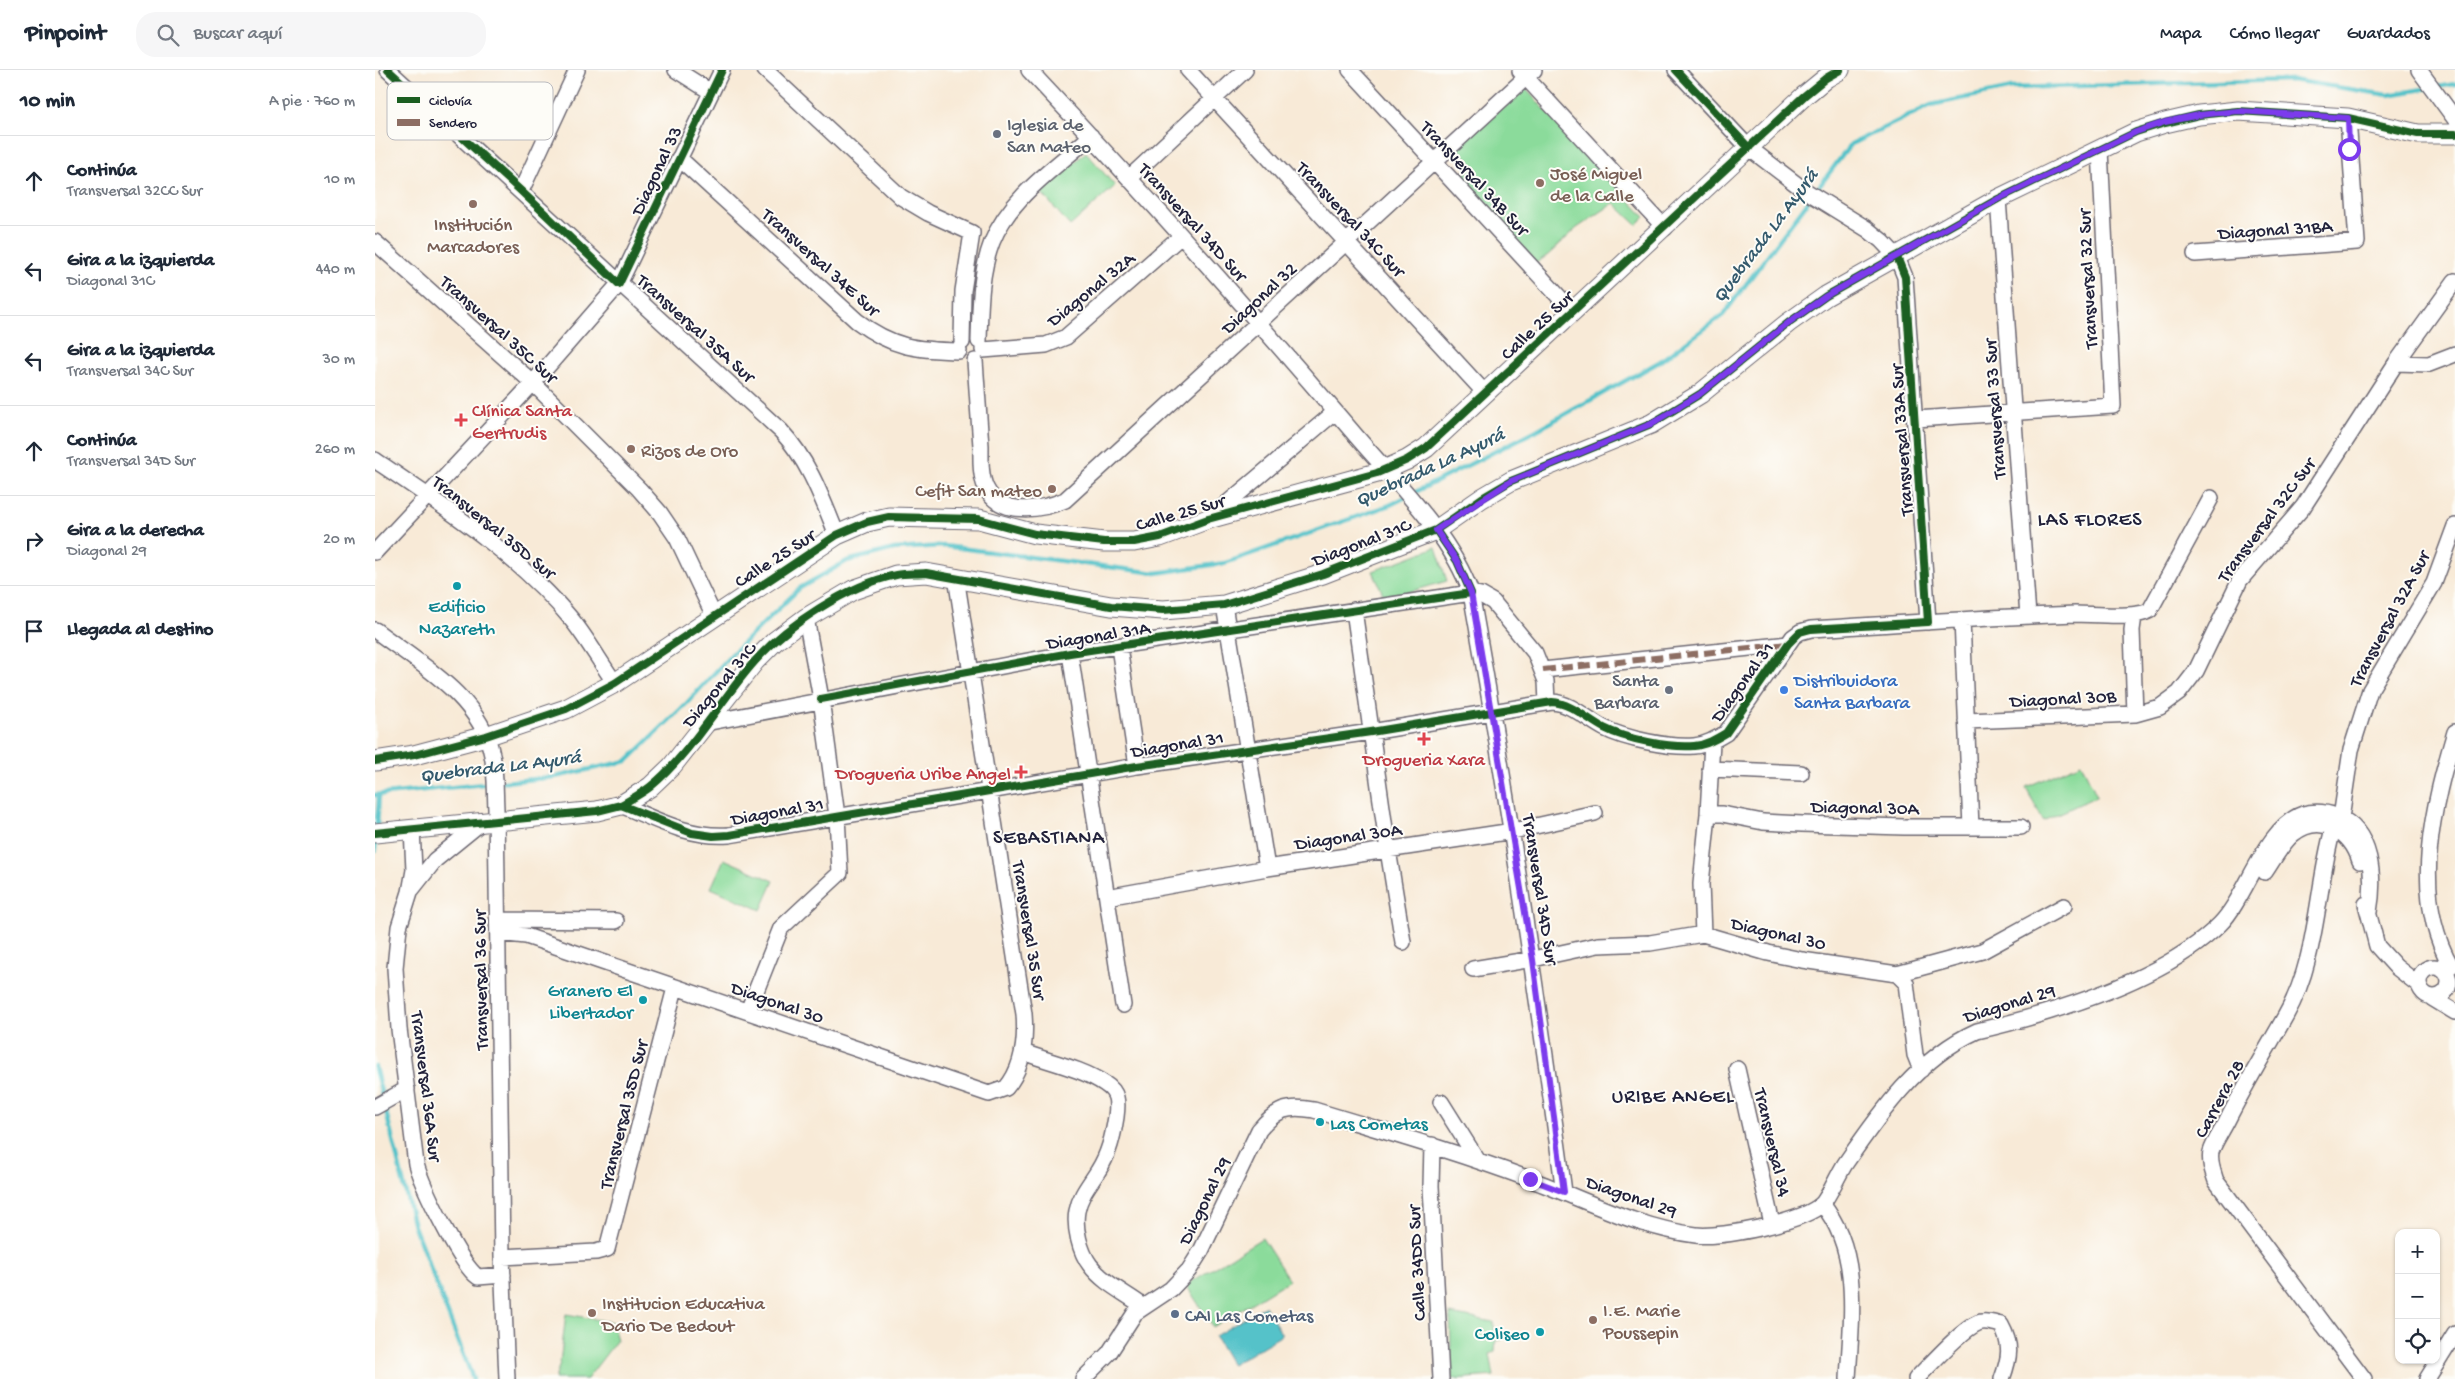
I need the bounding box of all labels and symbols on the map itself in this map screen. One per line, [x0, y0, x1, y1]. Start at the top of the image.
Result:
legend [387, 82, 553, 140]
text: Ciclovía [429, 94, 473, 111]
place label: Iglesia de San Mateo [1007, 115, 1091, 160]
text: Sendero [429, 116, 477, 133]
street label: Transversal 34B Sur [1413, 116, 1534, 243]
street label: Diagonal 33 [627, 123, 689, 222]
marker: Iglesia de San Mateo [991, 128, 1003, 140]
route start [2338, 138, 2361, 161]
street label: Transversal 34C Sur [1289, 157, 1410, 285]
street label: Transversal 34D Sur [1131, 158, 1252, 289]
place label: José Miguel de la Calle [1550, 164, 1642, 209]
water label: Quebrada La Ayurá [1709, 164, 1826, 309]
marker: José Miguel de la Calle [1534, 177, 1546, 189]
marker: Institución Marcadores [467, 198, 479, 210]
street label: Transversal 34E Sur [755, 204, 885, 324]
street label: Transversal 32 Sur [2074, 206, 2105, 350]
place label: Institución Marcadores [427, 215, 520, 260]
street label: Diagonal 31BA [2215, 216, 2335, 247]
street label: Diagonal 32A [1042, 247, 1142, 334]
street label: Diagonal 32 [1216, 259, 1303, 342]
street label: Transversal 35A Sur [630, 270, 760, 390]
street label: Transversal 35C Sur [433, 271, 563, 391]
street label: Calle 25 Sur [1497, 285, 1581, 366]
street label: Transversal 33 Sur [1980, 336, 2013, 481]
street label: Transversal 33A Sur [1887, 361, 1920, 517]
place label: Clínica Santa Gertrudis [472, 401, 573, 446]
marker: Clínica Santa Gertrudis [454, 413, 468, 427]
water label: Quebrada La Ayurá [1352, 424, 1510, 514]
place label: Rizos de Oro [641, 441, 738, 464]
marker: Rizos de Oro [625, 443, 637, 455]
street label: Transversal 32C Sur [2213, 452, 2324, 589]
street label: Transversal 35D Sur [425, 471, 561, 587]
place label: Cefit San mateo [915, 481, 1042, 504]
marker: Cefit San mateo [1046, 483, 1058, 495]
street label: Calle 25 Sur [1134, 490, 1230, 538]
district label: LAS FLORES [2038, 510, 2142, 533]
street label: Diagonal 31C [1308, 514, 1416, 574]
street label: Calle 25 Sur [731, 524, 823, 595]
street label: Transversal 32A Sur [2345, 546, 2438, 693]
marker: Edificio Nazareth [451, 580, 463, 592]
place label: Edificio Nazareth [419, 597, 495, 642]
street label: Diagonal 31A [1043, 618, 1154, 657]
street label: Diagonal 31C [677, 638, 764, 735]
street label: Diagonal 31 [1706, 638, 1781, 729]
place label: Santa Barbara [1593, 671, 1660, 716]
place label: Distribuidora Santa Barbara [1792, 671, 1911, 716]
marker: Santa Barbara [1663, 684, 1675, 696]
marker: Distribuidora Santa Barbara [1778, 684, 1790, 696]
street label: Diagonal 30B [2007, 686, 2118, 715]
street label: Diagonal 31 [1128, 728, 1226, 765]
marker: Drogueria Xara [1418, 733, 1430, 745]
water label: Quebrada La Ayurá [419, 747, 584, 790]
place label: Drogueria Xara [1361, 750, 1487, 773]
place label: Drogueria Uribe Angel [833, 764, 1011, 787]
marker: Drogueria Uribe Angel [1015, 766, 1027, 778]
street label: Diagonal 31 [728, 794, 826, 833]
street label: Diagonal 30A [1809, 797, 1921, 822]
street label: Transversal 34D Sur [1515, 812, 1562, 969]
street label: Diagonal 30A [1292, 819, 1405, 858]
district label: SEBASTIANA [993, 828, 1105, 851]
street label: Transversal 35 Sur [1005, 858, 1050, 1004]
street label: Transversal 36 Sur [470, 907, 495, 1051]
street label: Diagonal 30 [1727, 913, 1828, 958]
street label: Diagonal 30 [726, 977, 826, 1031]
street label: Diagonal 29 [1959, 980, 2059, 1031]
place label: Granero El Libertador [548, 981, 635, 1026]
marker: Granero El Libertador [637, 994, 649, 1006]
street label: Transversal 36A Sur [404, 1009, 445, 1165]
street label: Transversal 35D Sur [595, 1036, 656, 1193]
street label: Carrera 28 [2191, 1056, 2251, 1143]
street label: Transversal 34 [1747, 1085, 1794, 1199]
district label: URIBE ANGEL [1612, 1087, 1734, 1110]
place label: Las Cometas [1330, 1114, 1429, 1137]
marker: Las Cometas [1314, 1116, 1326, 1128]
street label: Diagonal 29 [1174, 1153, 1237, 1251]
route end [1519, 1168, 1542, 1191]
street label: Diagonal 29 [1580, 1171, 1680, 1225]
street label: Calle 34DD Sur [1404, 1202, 1433, 1321]
place label: Institucion Educativa Dario De Bedout [600, 1294, 766, 1339]
place label: I.E. Marie Poussepin [1602, 1301, 1680, 1346]
place label: CAI Las Cometas [1185, 1306, 1314, 1329]
marker: Institucion Educativa Dario De Bedout [586, 1307, 598, 1319]
marker: CAI Las Cometas [1169, 1308, 1181, 1320]
marker: I.E. Marie Poussepin [1587, 1314, 1599, 1326]
place label: Coliseo [1475, 1324, 1530, 1347]
marker: Coliseo [1534, 1326, 1546, 1338]

